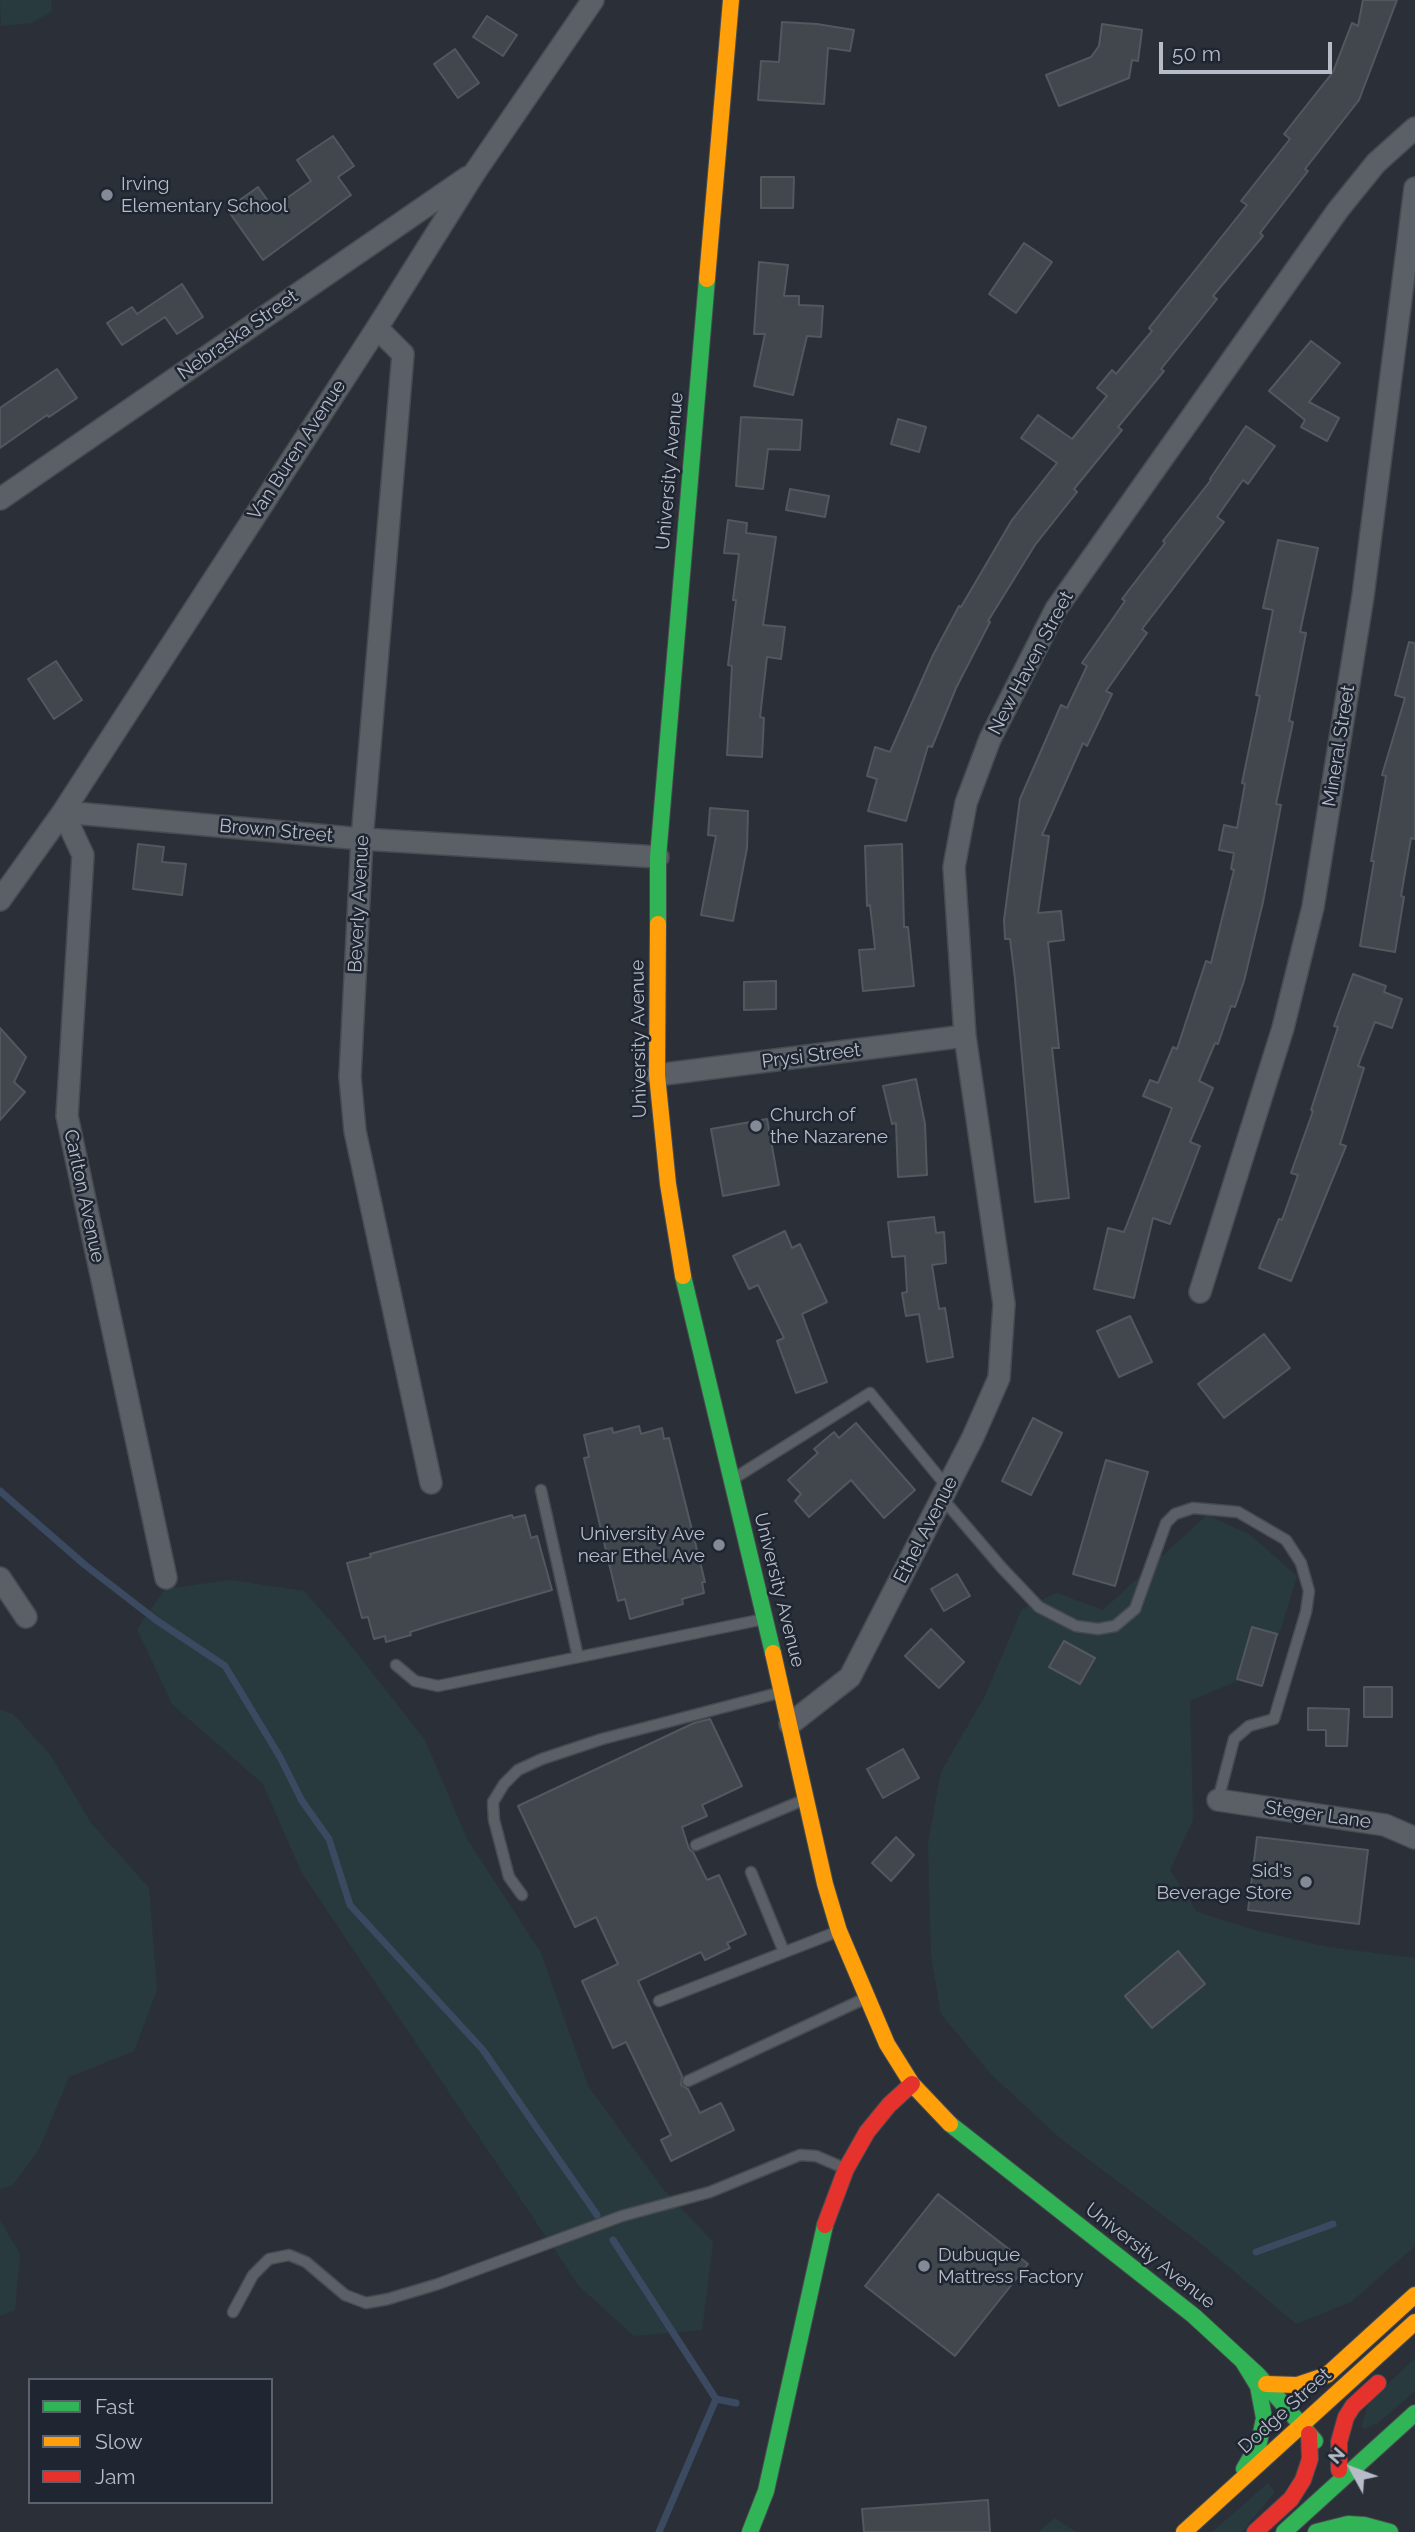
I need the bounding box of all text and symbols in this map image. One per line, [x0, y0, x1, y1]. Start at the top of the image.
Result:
scale bar [1163, 28, 1336, 72]
text: 50 m [1172, 41, 1221, 66]
place label: Irving Elementary School [121, 173, 288, 217]
marker: Irving Elementary School [99, 187, 115, 203]
street label: Nebraska Street [174, 285, 302, 385]
street label: Van Buren Avenue [243, 376, 351, 524]
street label: University Avenue [652, 391, 688, 551]
street label: New Haven Street [984, 587, 1078, 739]
street label: Mineral Street [1318, 684, 1360, 808]
street label: Brown Street [218, 815, 334, 847]
street label: Beverly Avenue [344, 835, 374, 973]
street label: University Avenue [626, 960, 652, 1118]
street label: Prysi Street [760, 1039, 862, 1073]
place label: Church of the Nazarene [770, 1104, 888, 1148]
marker: Church of the Nazarene [748, 1118, 764, 1134]
street label: Carlton Avenue [59, 1127, 109, 1265]
street label: Ethel Avenue [889, 1473, 963, 1587]
street label: University Avenue [749, 1510, 809, 1670]
place label: University Ave near Ethel Ave [578, 1523, 705, 1567]
marker: University Ave near Ethel Ave [711, 1537, 727, 1553]
street label: Steger Lane [1264, 1796, 1372, 1834]
place label: Sid's Beverage Store [1156, 1860, 1292, 1904]
marker: Sid's Beverage Store [1298, 1874, 1314, 1890]
street label: University Avenue [1081, 2198, 1219, 2314]
place label: Dubuque Mattress Factory [938, 2244, 1083, 2288]
marker: Dubuque Mattress Factory [916, 2258, 932, 2274]
street label: Dodge Street [1234, 2363, 1336, 2459]
legend [28, 2378, 273, 2504]
text: Fast [95, 2394, 135, 2419]
text: Slow [95, 2429, 143, 2454]
north arrow [1317, 2434, 1387, 2504]
text: N [1323, 2443, 1349, 2468]
text: Jam [95, 2464, 136, 2489]

